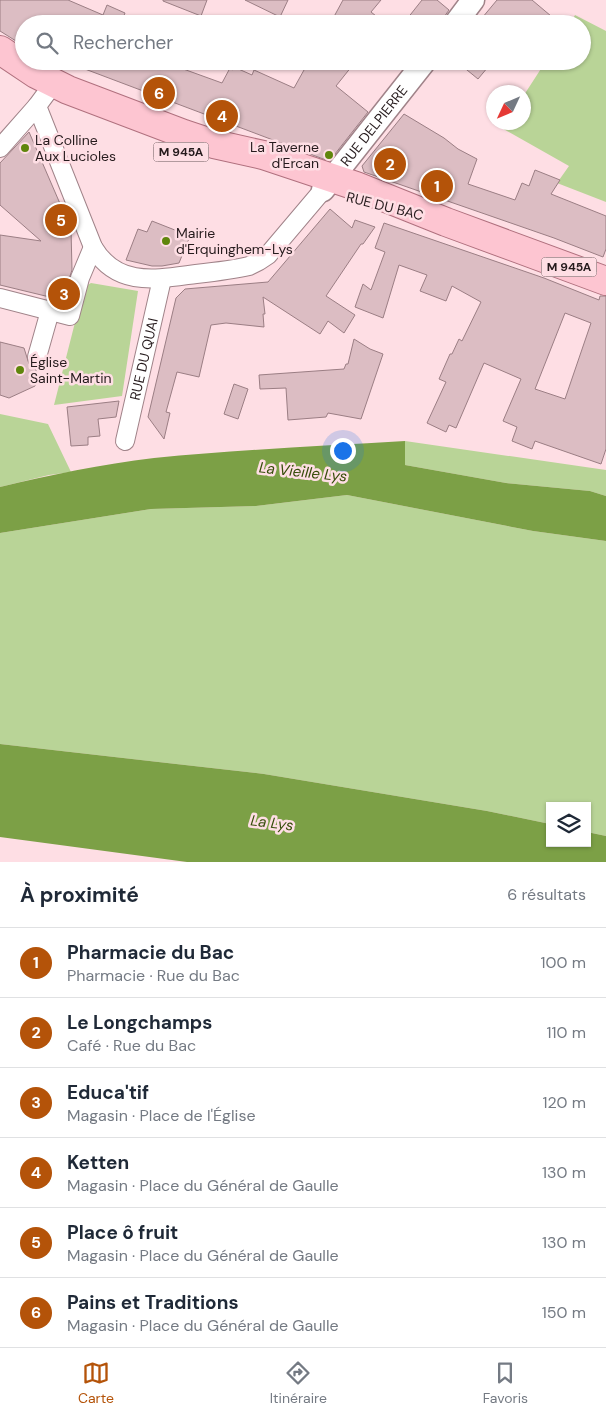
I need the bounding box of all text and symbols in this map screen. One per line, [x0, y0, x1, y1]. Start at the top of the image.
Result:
search box [15, 15, 591, 70]
icon: search [33, 29, 61, 57]
text: Rechercher [73, 30, 173, 55]
pin: 6 [143, 74, 175, 112]
street label: RUE DELPIERRE [336, 82, 411, 170]
north arrow [486, 85, 531, 130]
pin: 4 [206, 97, 238, 135]
place label: La Colline Aux Lucioles [35, 131, 116, 165]
place label: La Taverne d'Ercan [250, 138, 319, 172]
marker: La Colline Aux Lucioles [19, 142, 31, 154]
road number: M 945A [154, 142, 208, 162]
pin: 2 [374, 145, 406, 183]
marker: La Taverne d'Ercan [323, 149, 335, 161]
pin: 1 [421, 167, 453, 205]
street label: RUE DU BAC [345, 188, 425, 224]
pin: 5 [45, 201, 77, 239]
place label: Mairie d'Erquinghem-Lys [176, 224, 293, 258]
marker: Mairie d'Erquinghem-Lys [160, 235, 172, 247]
road number: M 945A [542, 258, 596, 276]
pin: 3 [48, 275, 80, 313]
street label: RUE DU QUAI [126, 316, 162, 402]
place label: Église Saint-Martin [30, 353, 112, 387]
marker: Église Saint-Martin [14, 364, 26, 376]
your location [330, 438, 356, 464]
water label: La Vieille Lys [258, 457, 348, 487]
map controls [546, 802, 591, 847]
button: layers [546, 802, 591, 847]
water label: La Lys [249, 810, 295, 836]
text: À proximité [20, 881, 139, 909]
text: 6 résultats [507, 884, 586, 905]
text: Pharmacie du Bac [67, 940, 234, 965]
text: 1 [33, 952, 39, 973]
text: 100 m [541, 952, 586, 973]
text: Pharmacie · Rue du Bac [67, 965, 240, 986]
text: Le Longchamps [67, 1010, 212, 1035]
text: 2 [31, 1022, 41, 1043]
text: 110 m [547, 1022, 586, 1043]
text: Café · Rue du Bac [67, 1035, 196, 1056]
text: Educa'tif [67, 1080, 149, 1105]
text: 3 [31, 1092, 41, 1113]
text: 120 m [542, 1092, 586, 1113]
text: Magasin · Place de l'Église [67, 1105, 256, 1126]
text: Ketten [67, 1150, 129, 1175]
text: 4 [31, 1162, 41, 1183]
text: 130 m [542, 1162, 586, 1183]
text: Magasin · Place du Général de Gaulle [67, 1175, 339, 1196]
text: Place ô fruit [67, 1220, 178, 1245]
text: 5 [31, 1232, 41, 1253]
text: 130 m [542, 1232, 586, 1253]
text: Magasin · Place du Général de Gaulle [67, 1245, 339, 1266]
text: Pains et Traditions [67, 1290, 239, 1315]
text: 6 [31, 1302, 41, 1323]
text: 150 m [542, 1302, 586, 1323]
text: Magasin · Place du Général de Gaulle [67, 1315, 339, 1336]
tab: Carte [78, 1359, 114, 1407]
tab: Itinéraire [270, 1359, 327, 1407]
tab: Favoris [483, 1359, 528, 1407]

